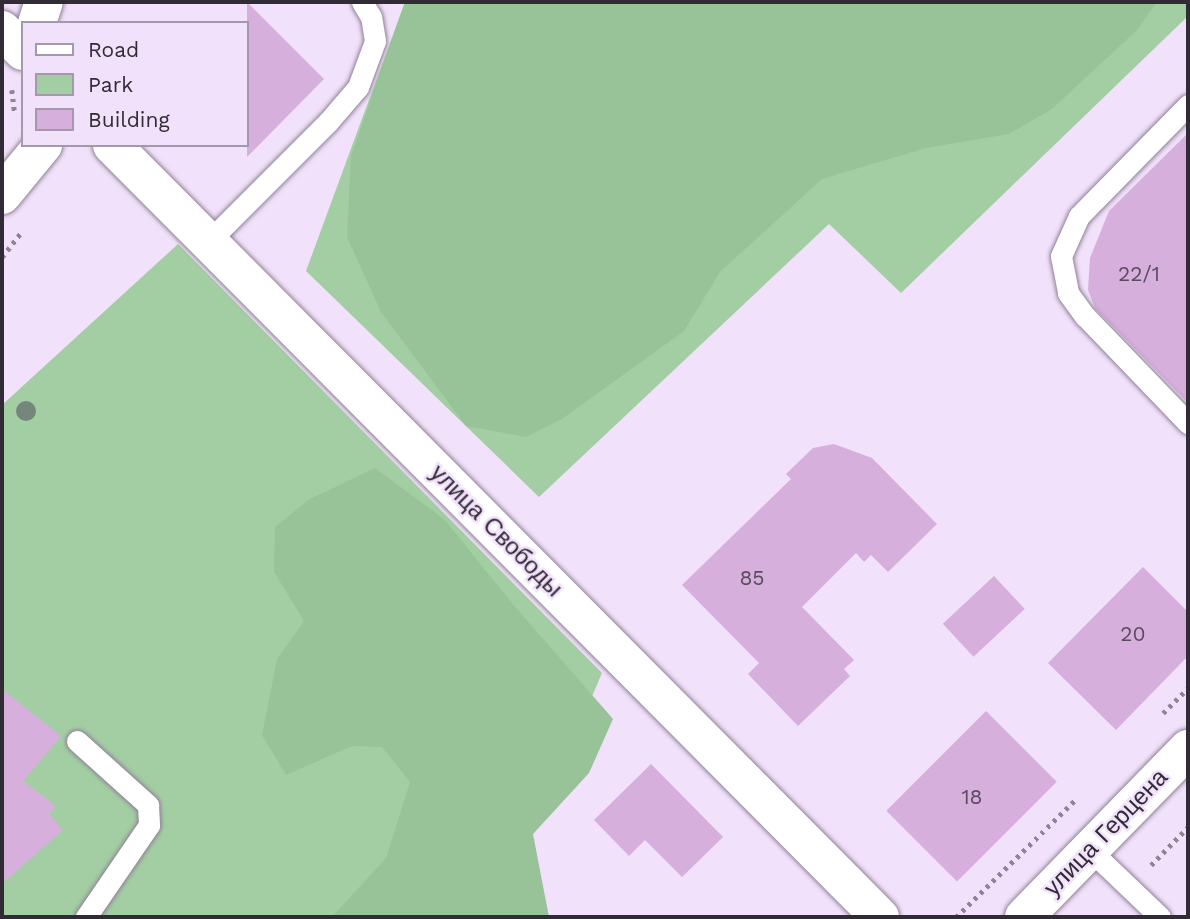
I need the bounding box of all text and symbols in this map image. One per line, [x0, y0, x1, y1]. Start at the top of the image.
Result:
legend [21, 21, 248, 147]
text: Road [88, 37, 139, 62]
text: Park [88, 72, 133, 97]
text: Building [88, 107, 170, 132]
house number: 22/1 [1118, 261, 1160, 287]
street label: улица Свободы [424, 459, 568, 603]
house number: 85 [739, 565, 765, 591]
house number: 20 [1120, 621, 1146, 647]
street label: улица Герцена [1038, 763, 1174, 903]
house number: 18 [961, 784, 983, 810]

